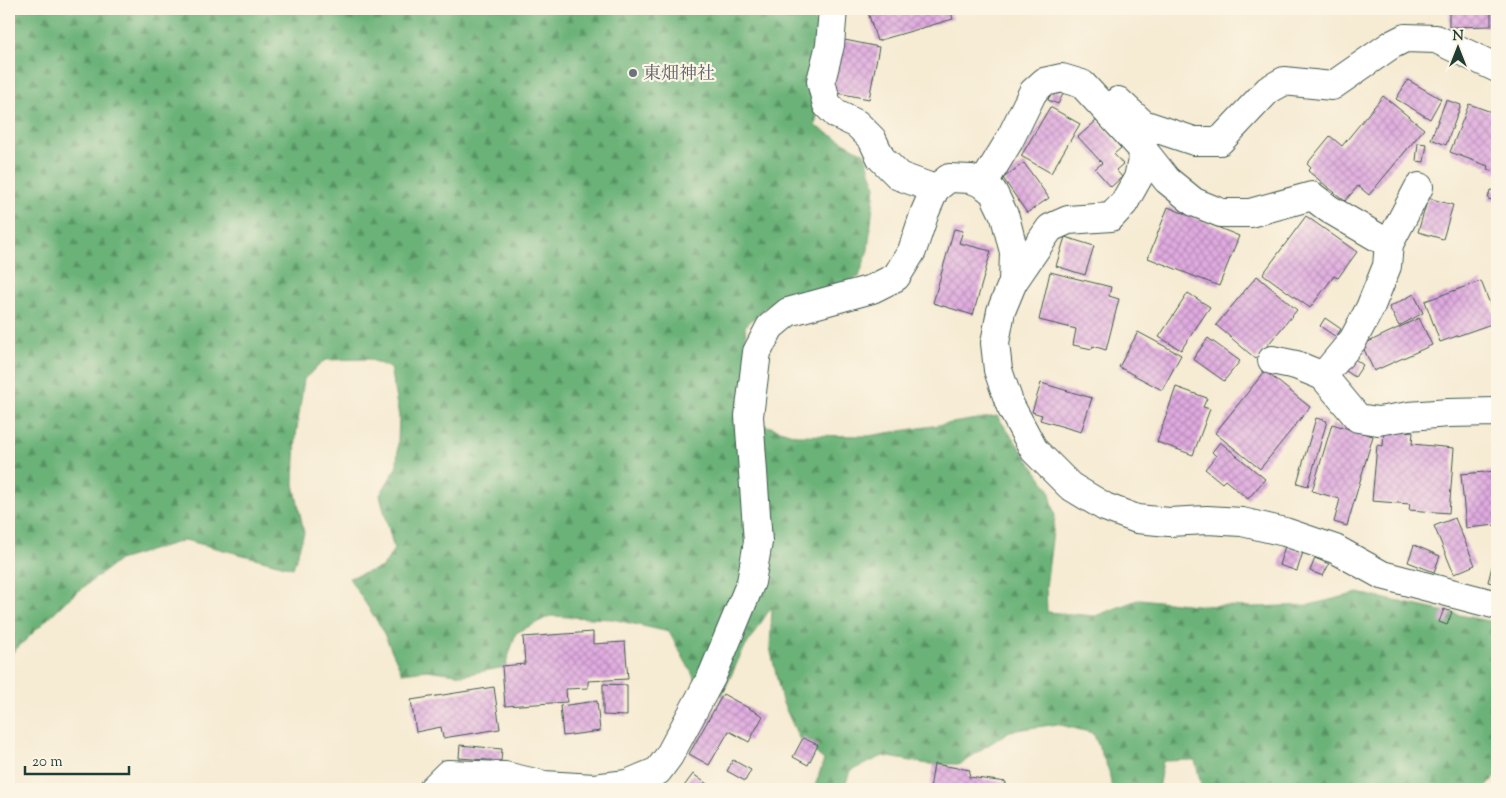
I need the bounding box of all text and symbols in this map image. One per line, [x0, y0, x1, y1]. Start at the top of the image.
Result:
north arrow [1434, 22, 1484, 72]
text: N [1452, 27, 1464, 47]
place label: 東畑神社 [643, 62, 715, 88]
marker: 東畑神社 [627, 67, 639, 79]
scale bar [25, 743, 129, 775]
text: 20 m [32, 752, 63, 773]

